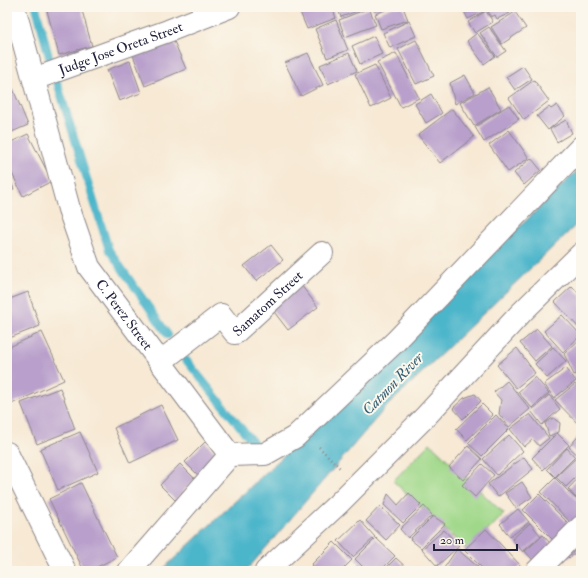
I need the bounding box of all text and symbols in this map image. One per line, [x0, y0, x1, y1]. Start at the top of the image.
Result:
street label: Judge Jose Oreta Street [55, 17, 185, 78]
street label: Samatom Street [229, 266, 306, 339]
street label: C. Perez Street [93, 276, 157, 354]
water label: Catmon River [359, 348, 428, 419]
scale bar [434, 526, 517, 552]
text: 20 m [440, 533, 465, 548]

